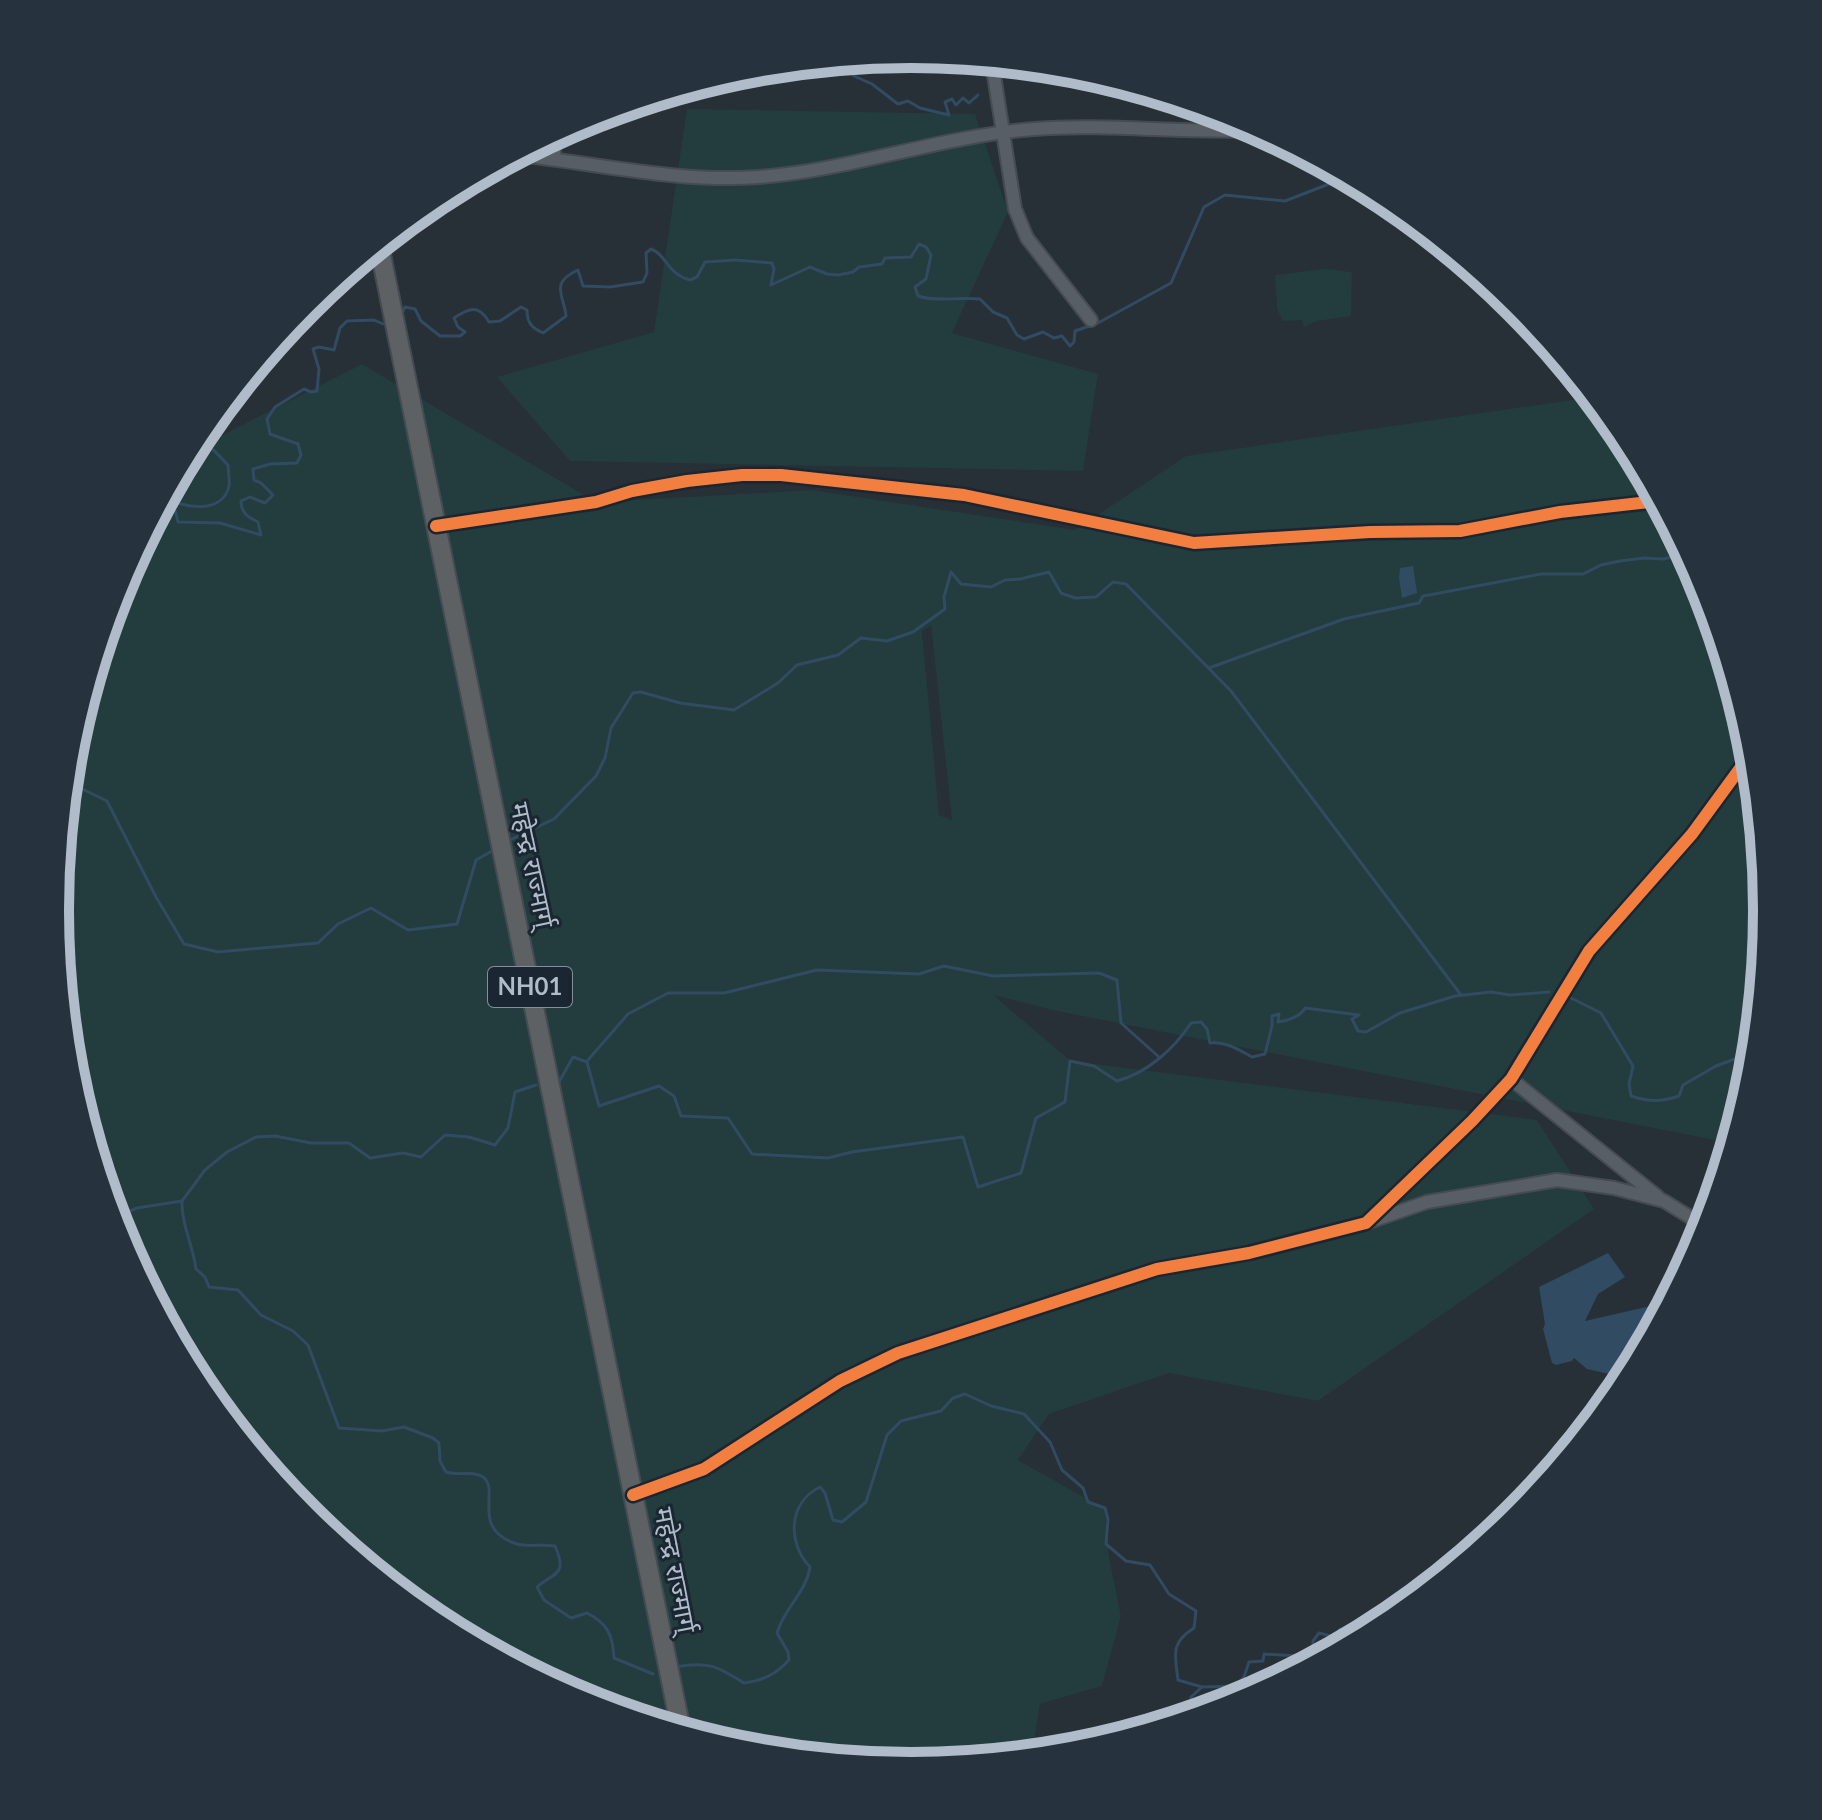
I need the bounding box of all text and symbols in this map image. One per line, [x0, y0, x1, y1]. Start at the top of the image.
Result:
street label: महेन्द्र राज्मार्ग् [503, 799, 563, 934]
road number: NH01 [488, 967, 572, 1007]
street label: महेन्द्र राज्मार्ग् [647, 1504, 705, 1639]

